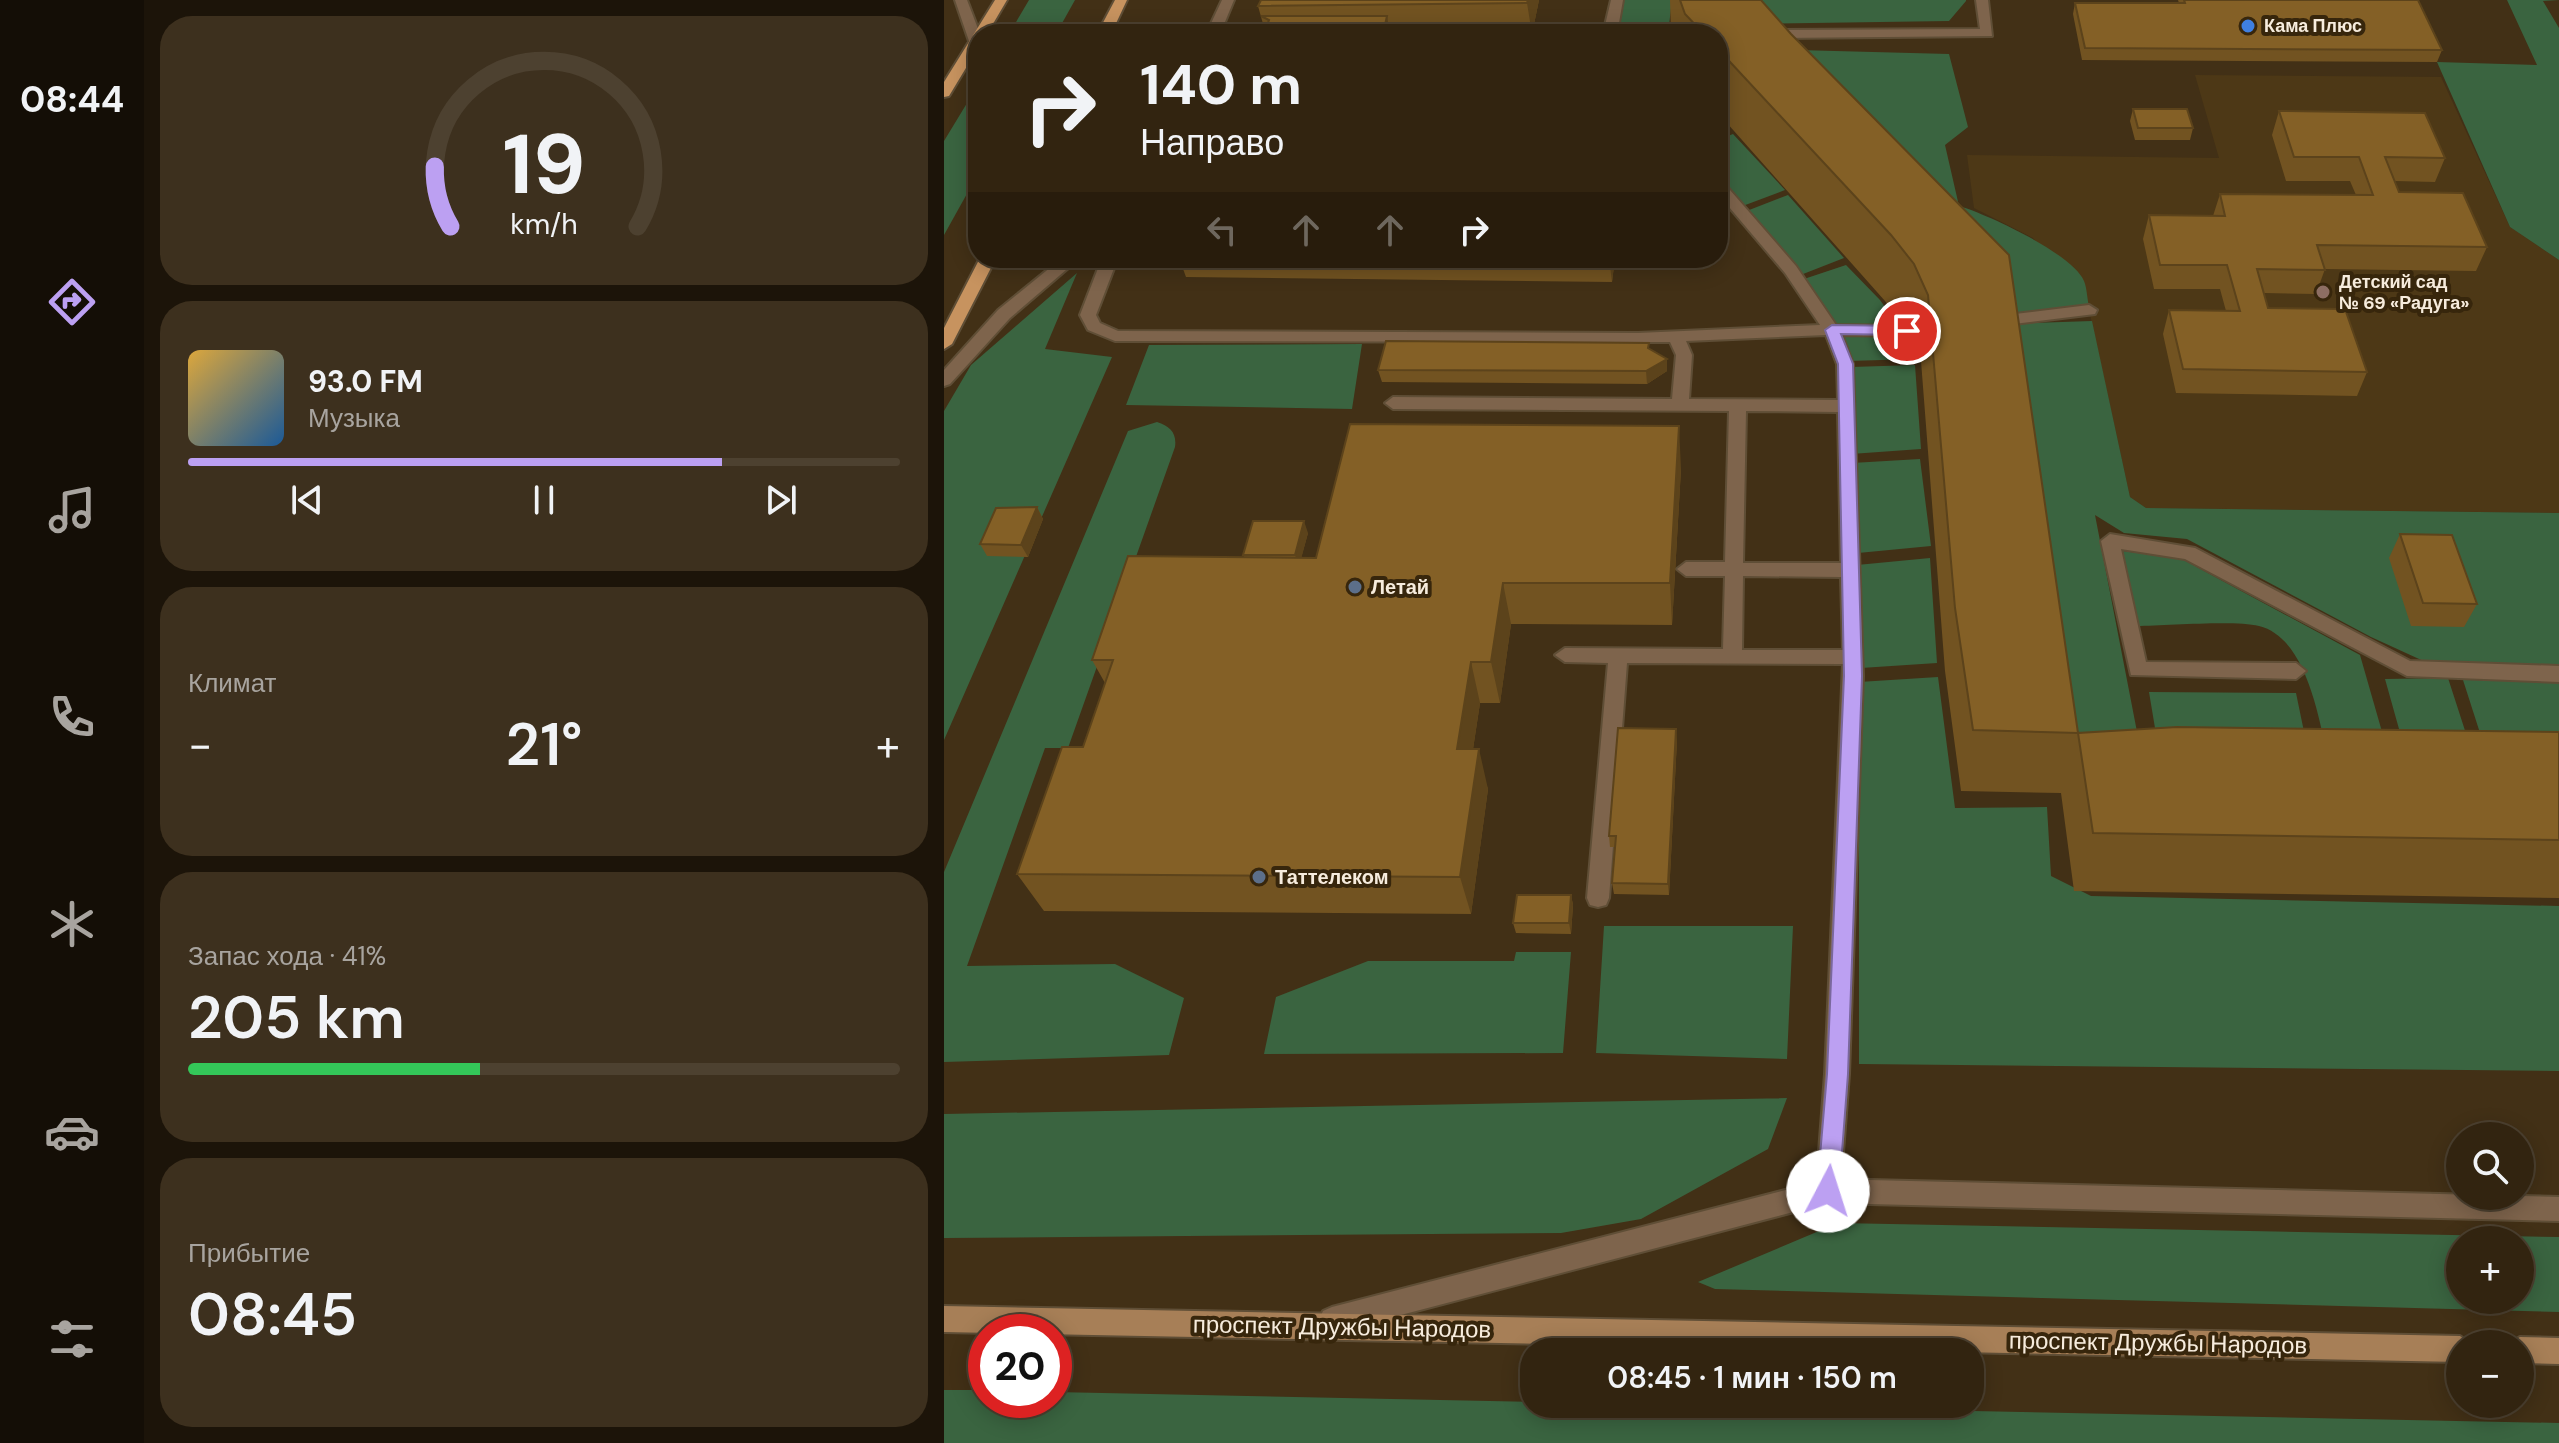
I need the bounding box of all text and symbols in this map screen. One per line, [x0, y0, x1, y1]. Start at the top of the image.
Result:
place label: Кама Плюс [2264, 14, 2362, 38]
marker: Кама Плюс [2239, 17, 2257, 35]
text: 140 m [1140, 48, 1302, 121]
icon: right [1008, 56, 1112, 160]
text: 08:44 [20, 76, 124, 123]
text: 19 [502, 109, 586, 218]
text: Направо [1140, 119, 1284, 166]
text: km/h [510, 206, 578, 243]
icon: left [1200, 208, 1244, 252]
icon: ahead [1284, 208, 1328, 252]
icon: ahead [1368, 208, 1412, 252]
icon: right [1452, 208, 1496, 252]
place label: Детский сад № 69 «Радуга» [2339, 270, 2469, 315]
icon: directions [44, 274, 100, 330]
marker: Детский сад № 69 «Радуга» [2314, 283, 2332, 301]
pin [1873, 297, 1941, 365]
icon: arrive [1885, 309, 1929, 353]
text: 93.0 FM [308, 362, 423, 401]
text: Музыка [308, 401, 400, 435]
icon: previous [285, 478, 329, 522]
icon: pause [522, 478, 566, 522]
icon: next [759, 478, 803, 522]
icon: music [44, 482, 100, 538]
place label: Летай [1371, 574, 1429, 600]
marker: Летай [1346, 578, 1364, 596]
text: Климат [188, 666, 277, 700]
icon: phone [44, 689, 100, 745]
text: 21° [506, 705, 582, 784]
text: − [188, 716, 212, 774]
text: + [876, 716, 900, 774]
place label: Таттелеком [1275, 864, 1389, 890]
marker: Таттелеком [1250, 868, 1268, 886]
icon: climate [44, 896, 100, 952]
text: Запас хода · 41% [188, 939, 386, 973]
text: 205 km [188, 978, 405, 1057]
icon: car [44, 1104, 100, 1160]
map controls [2446, 1122, 2534, 1418]
button: search [2446, 1122, 2534, 1210]
position arrow [1786, 1149, 1870, 1233]
button: + [2446, 1226, 2534, 1314]
text: Прибытие [188, 1236, 310, 1270]
text: 08:45 [188, 1275, 357, 1354]
street label: проспект Дружбы Народов [1193, 1308, 1491, 1345]
icon: filters [44, 1311, 100, 1367]
speed limit sign: 20 [968, 1314, 1072, 1418]
street label: проспект Дружбы Народов [2009, 1324, 2307, 1361]
button: − [2446, 1330, 2534, 1418]
text: 08:45 · 1 мин · 150 m [1607, 1358, 1897, 1397]

